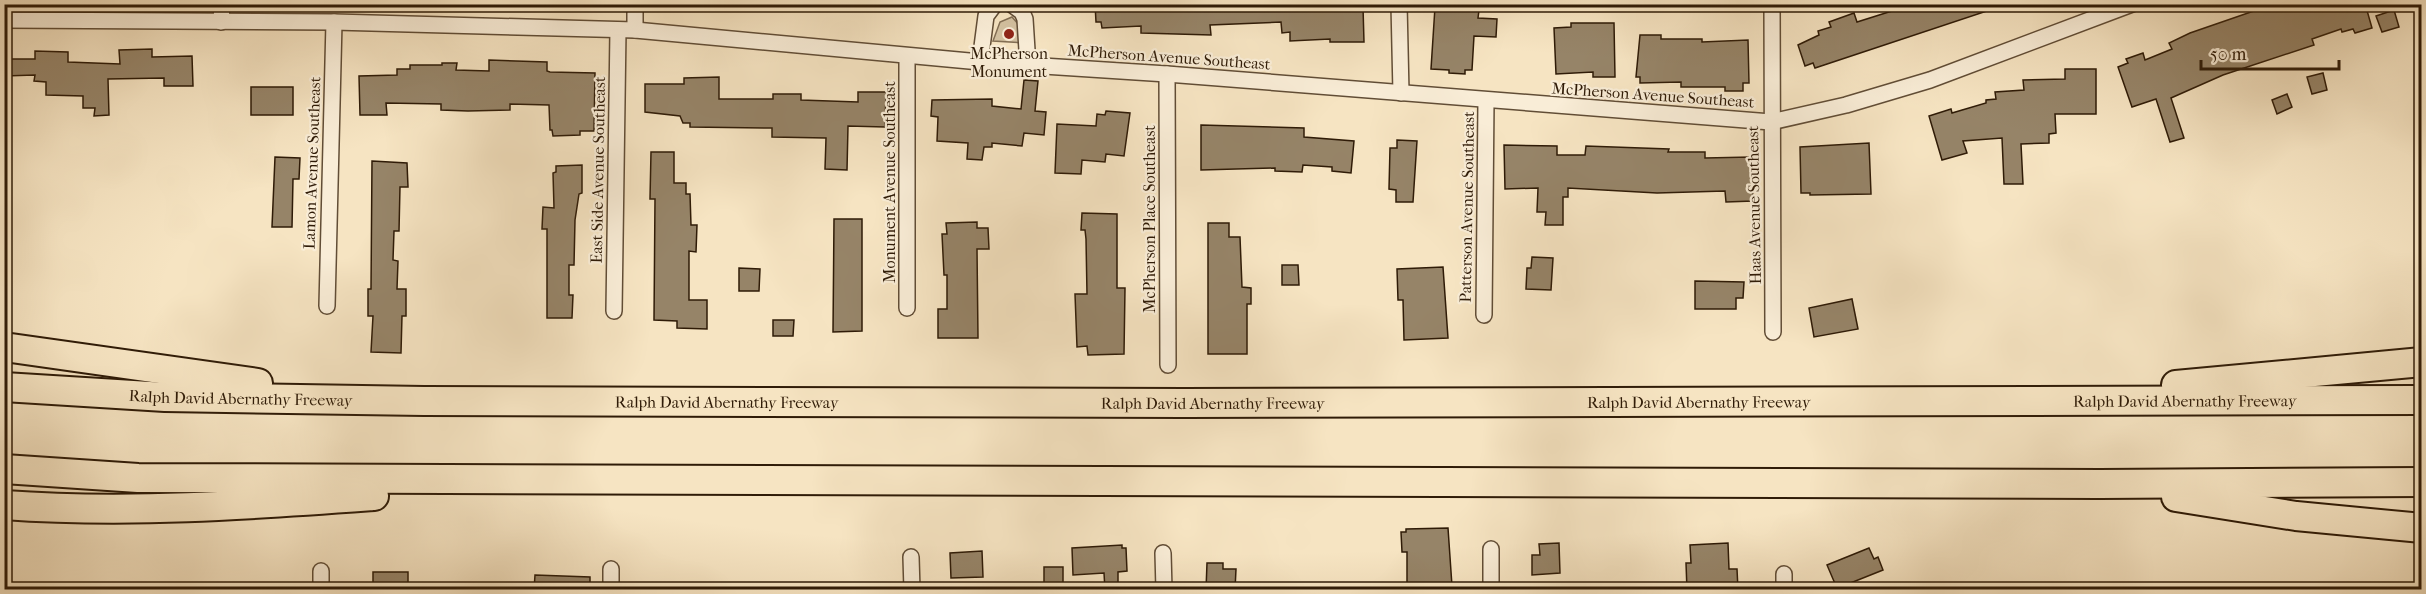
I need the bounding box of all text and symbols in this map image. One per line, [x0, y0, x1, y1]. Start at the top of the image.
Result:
marker: McPherson Monument [1002, 27, 1016, 41]
scale bar [2201, 33, 2339, 71]
street label: McPherson Avenue Southeast [1067, 40, 1271, 74]
place label: McPherson Monument [970, 44, 1049, 81]
text: 50 m [2210, 44, 2247, 65]
street label: Lamon Avenue Southeast [299, 76, 325, 250]
street label: East Side Avenue Southeast [587, 76, 609, 264]
street label: McPherson Avenue Southeast [1551, 78, 1755, 112]
street label: Monument Avenue Southeast [880, 81, 899, 283]
street label: Patterson Avenue Southeast [1456, 111, 1478, 303]
street label: McPherson Place Southeast [1140, 125, 1159, 313]
street label: Haas Avenue Southeast [1743, 125, 1765, 284]
street label: Ralph David Abernathy Freeway [128, 385, 353, 409]
street label: Ralph David Abernathy Freeway [2073, 391, 2297, 410]
street label: Ralph David Abernathy Freeway [615, 392, 839, 412]
street label: Ralph David Abernathy Freeway [1587, 392, 1811, 412]
street label: Ralph David Abernathy Freeway [1101, 393, 1325, 413]

